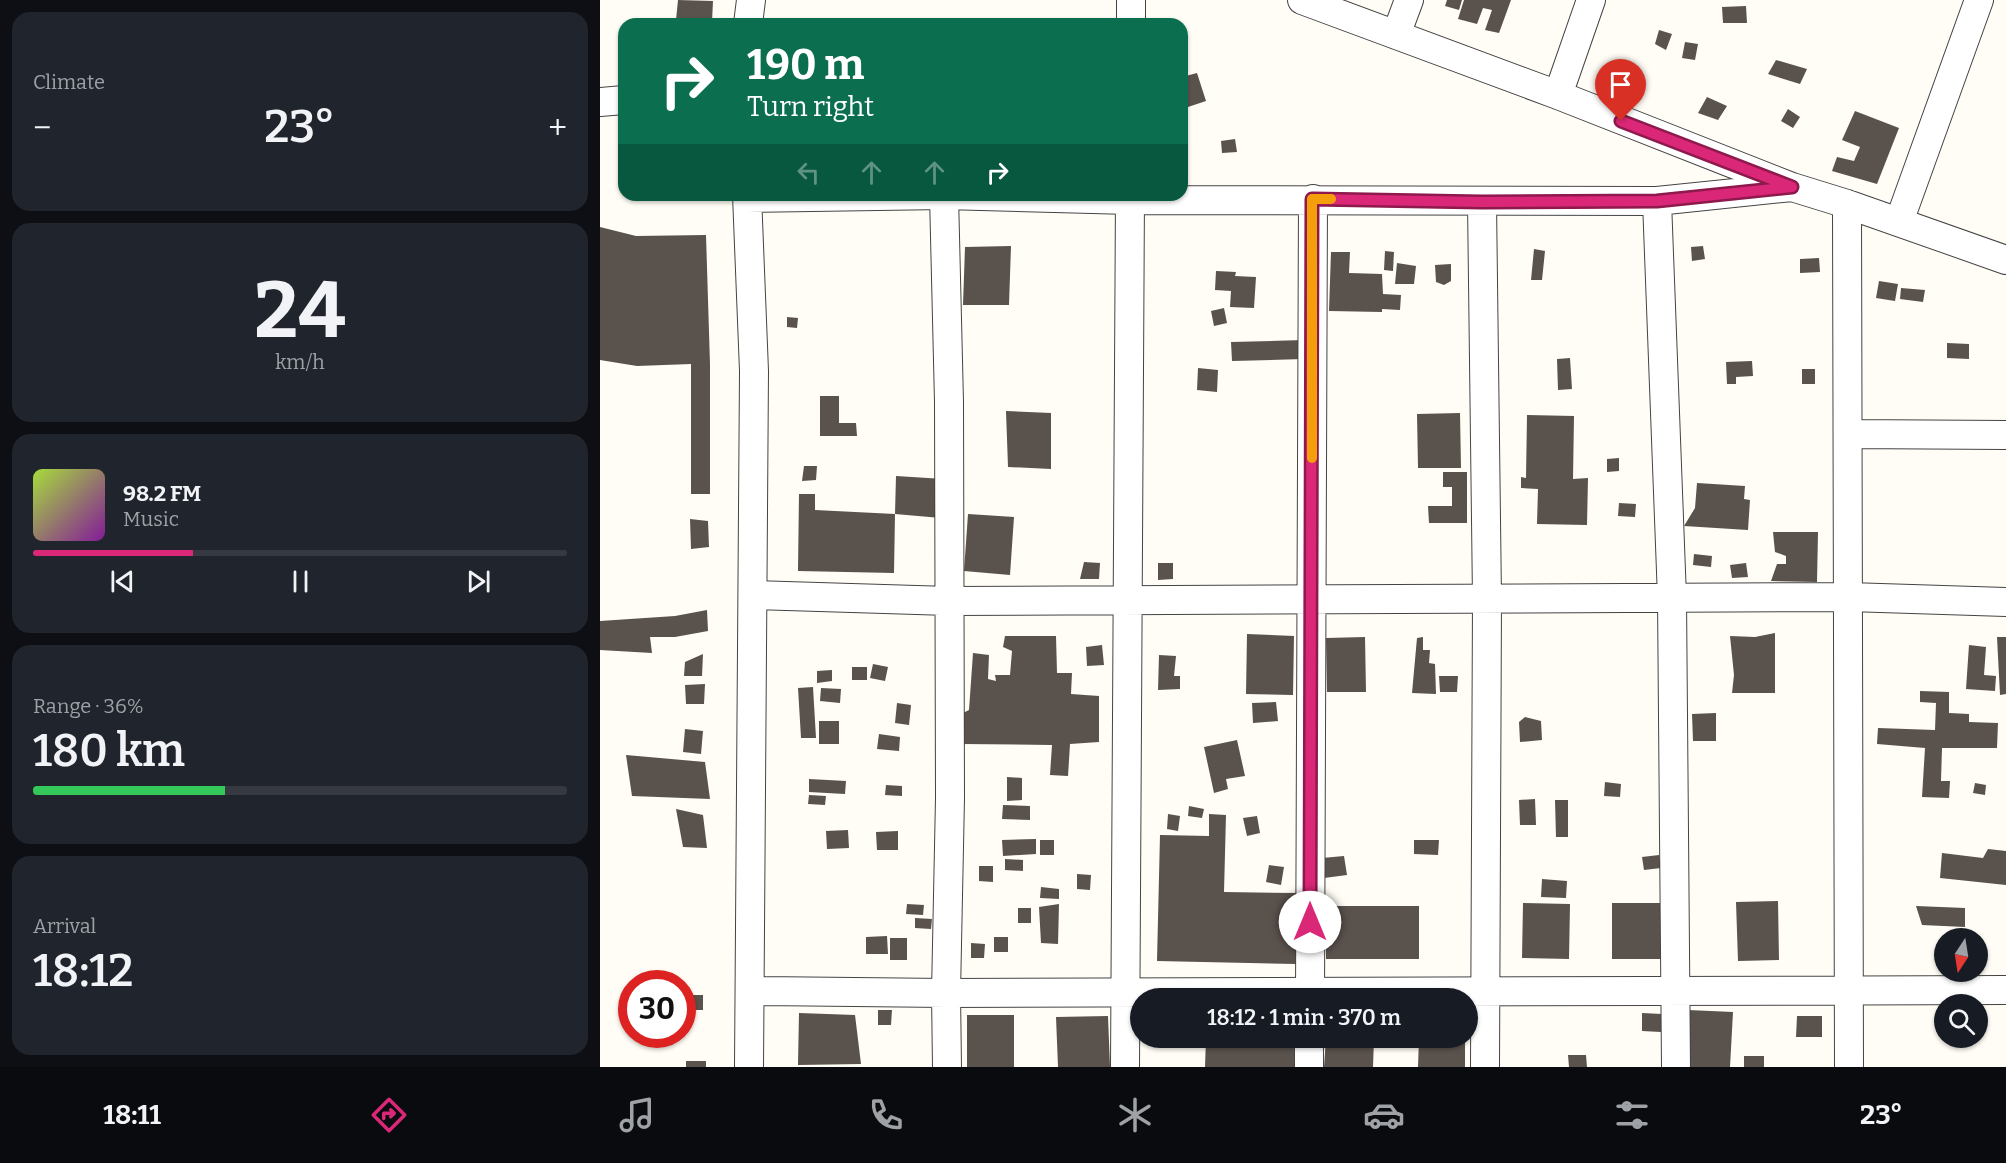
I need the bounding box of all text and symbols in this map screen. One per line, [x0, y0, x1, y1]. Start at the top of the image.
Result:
text: 190 m [747, 40, 864, 90]
icon: right [648, 42, 726, 120]
pin [1595, 59, 1646, 121]
icon: arrive [1604, 68, 1637, 101]
text: Climate [33, 70, 105, 94]
text: Turn right [747, 91, 874, 123]
text: 23° [264, 100, 335, 154]
text: − [33, 108, 51, 148]
text: + [548, 108, 567, 148]
icon: left [792, 156, 825, 189]
icon: ahead [855, 156, 888, 189]
icon: ahead [918, 156, 951, 189]
icon: right [981, 156, 1014, 189]
text: 24 [254, 264, 346, 358]
text: km/h [275, 350, 325, 374]
text: 98.2 FM [123, 480, 201, 507]
text: Music [123, 507, 179, 531]
icon: previous [106, 565, 139, 598]
icon: pause [284, 565, 317, 598]
icon: next [462, 565, 495, 598]
text: Range · 36% [33, 694, 144, 718]
text: 180 km [33, 724, 185, 778]
position arrow [1278, 890, 1342, 954]
text: Arrival [33, 914, 96, 938]
north arrow [1934, 928, 1988, 982]
map controls [1934, 928, 1988, 1048]
text: 18:12 [33, 944, 133, 998]
speed limit sign: 30 [618, 970, 696, 1048]
button: search [1934, 994, 1988, 1048]
text: 18:12 · 1 min · 370 m [1207, 1004, 1401, 1031]
icon: directions [368, 1094, 410, 1136]
icon: music [616, 1094, 658, 1136]
icon: phone [865, 1094, 907, 1136]
icon: climate [1114, 1094, 1156, 1136]
icon: car [1363, 1094, 1405, 1136]
icon: filters [1611, 1094, 1653, 1136]
text: 18:11 [103, 1099, 161, 1131]
text: 23° [1860, 1099, 1903, 1131]

